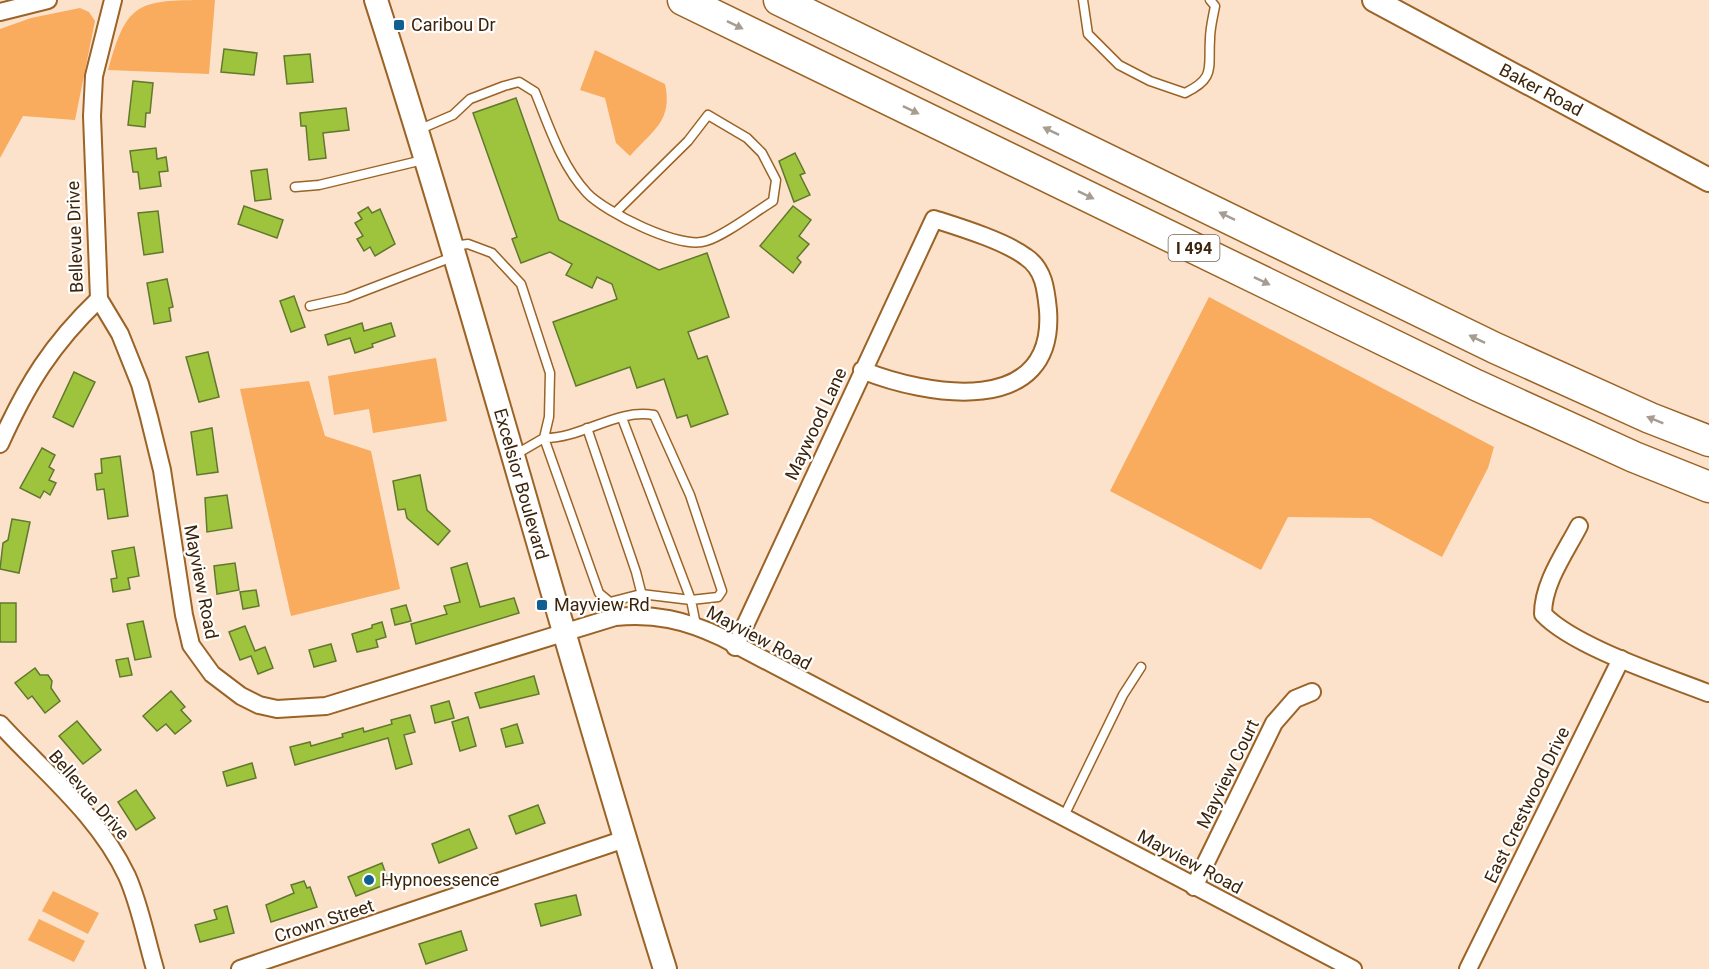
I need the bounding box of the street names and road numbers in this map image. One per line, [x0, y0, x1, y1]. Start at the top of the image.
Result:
street label: Baker Road [1496, 59, 1587, 120]
street label: Bellevue Drive [62, 181, 87, 293]
road number: I 494 [1168, 235, 1220, 261]
street label: Maywood Lane [780, 364, 851, 483]
street label: Excelsior Boulevard [490, 406, 553, 562]
street label: Mayview Road [180, 523, 223, 641]
street label: Mayview Road [703, 601, 815, 674]
street label: Mayview Court [1192, 716, 1263, 832]
street label: East Crestwood Drive [1480, 723, 1574, 886]
street label: Bellevue Drive [45, 746, 134, 844]
street label: Mayview Road [1134, 825, 1246, 898]
street label: Crown Street [271, 895, 376, 946]

